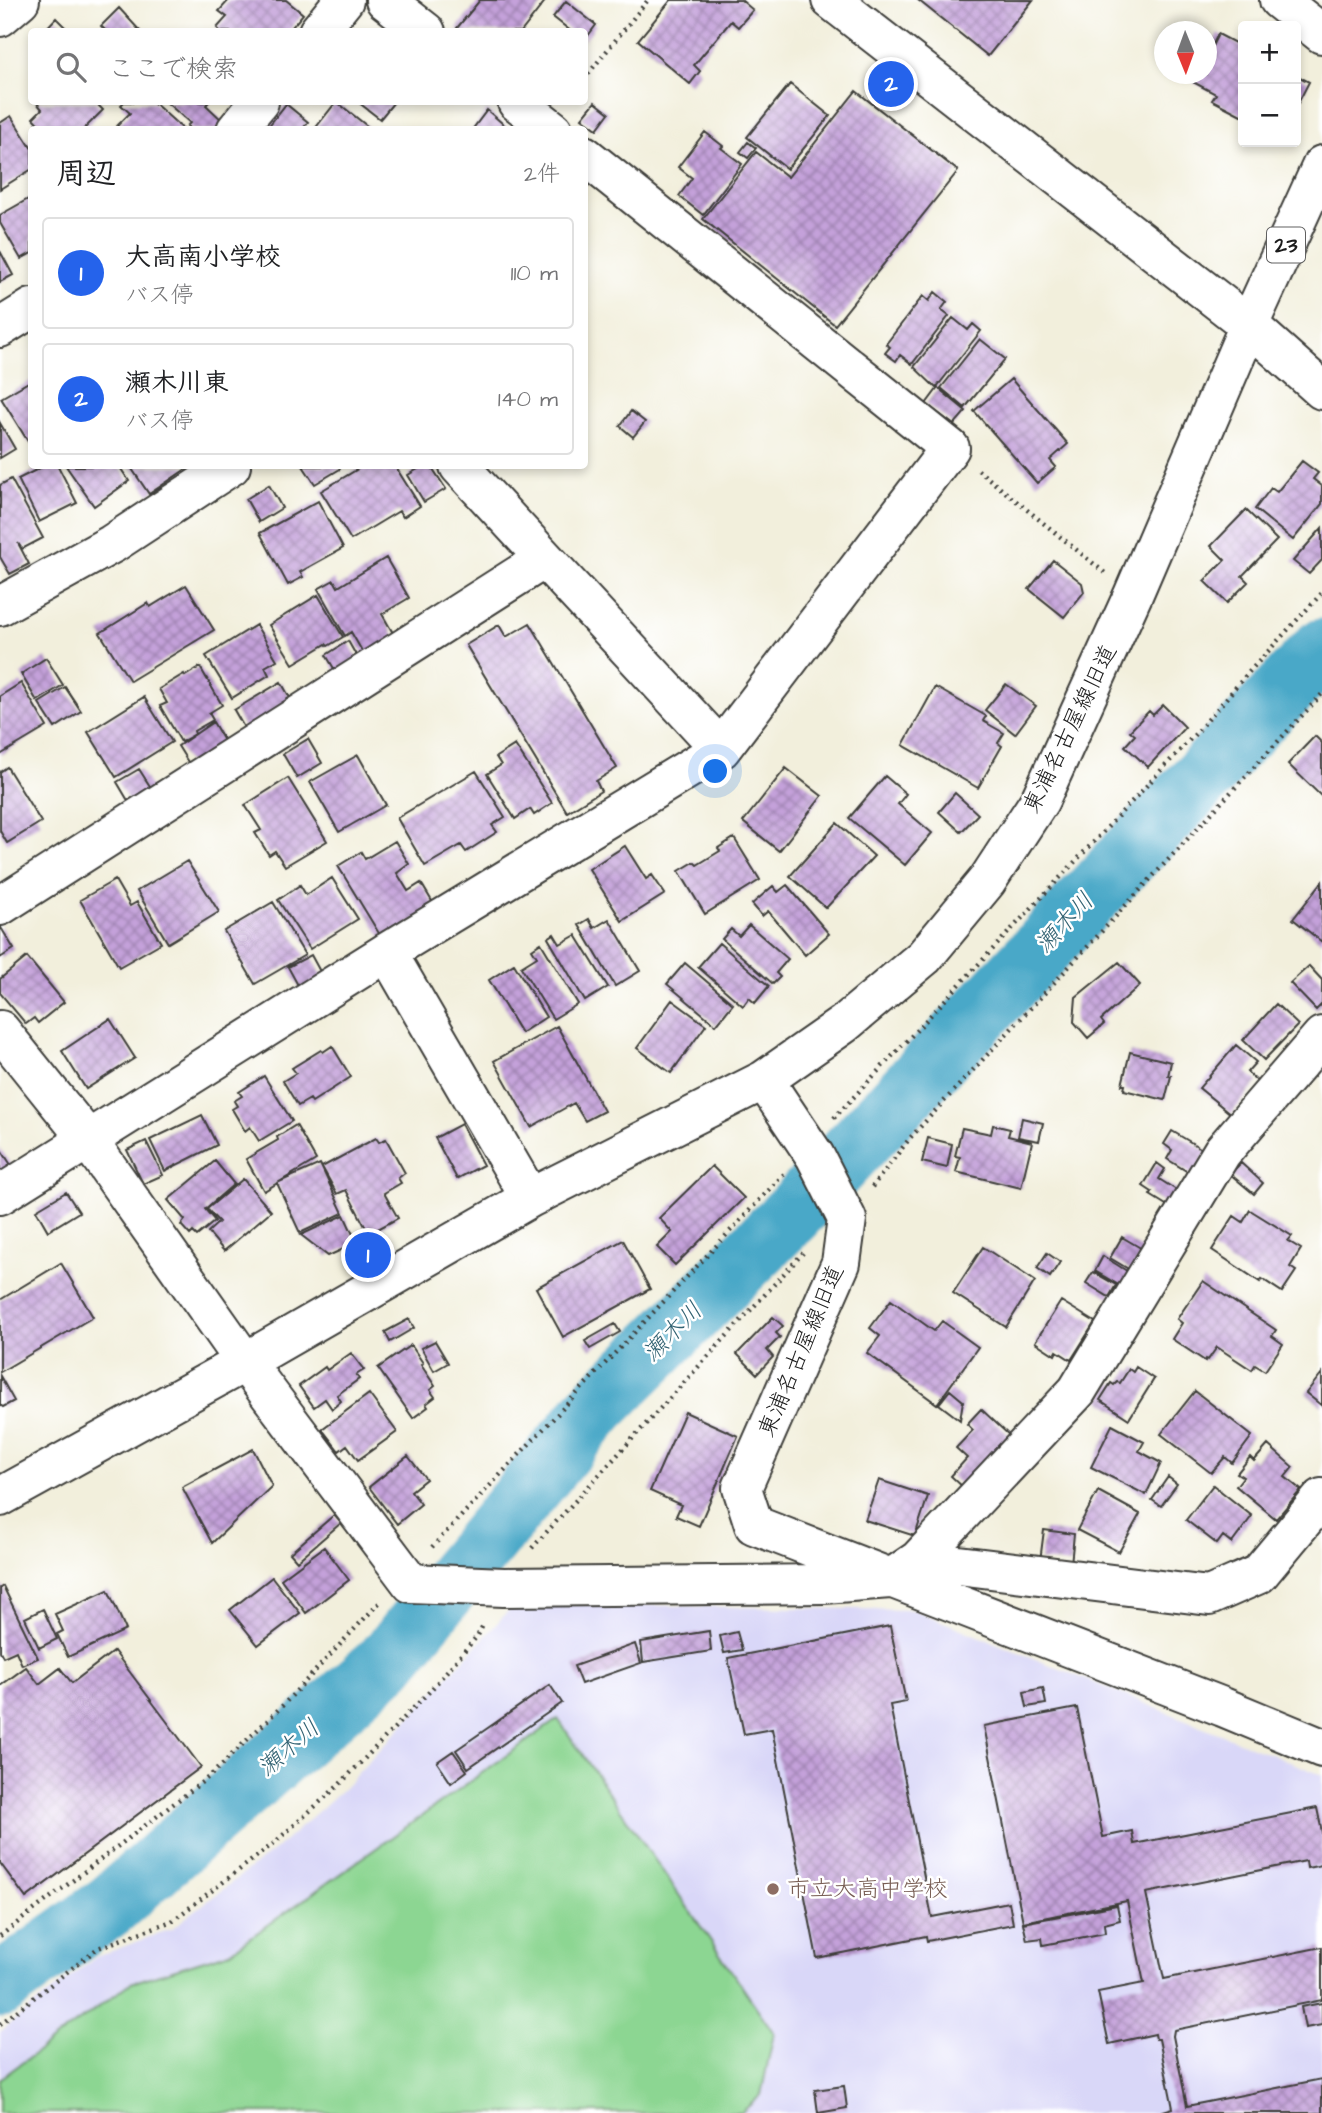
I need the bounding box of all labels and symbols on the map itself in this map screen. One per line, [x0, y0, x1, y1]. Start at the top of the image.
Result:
north arrow [1154, 21, 1217, 84]
pin: 2 [868, 58, 914, 110]
road number: 23 [1267, 228, 1305, 262]
street label: 東浦名古屋線旧道 [1015, 639, 1125, 819]
your location [698, 754, 732, 788]
water label: 瀬木川 [1028, 885, 1102, 961]
pin: 1 [345, 1229, 391, 1281]
street label: 東浦名古屋線旧道 [750, 1260, 852, 1442]
water label: 瀬木川 [636, 1295, 710, 1369]
water label: 瀬木川 [251, 1712, 327, 1784]
place label: 市立大高中学校 [787, 1873, 948, 1905]
marker: 市立大高中学校 [765, 1881, 781, 1897]

